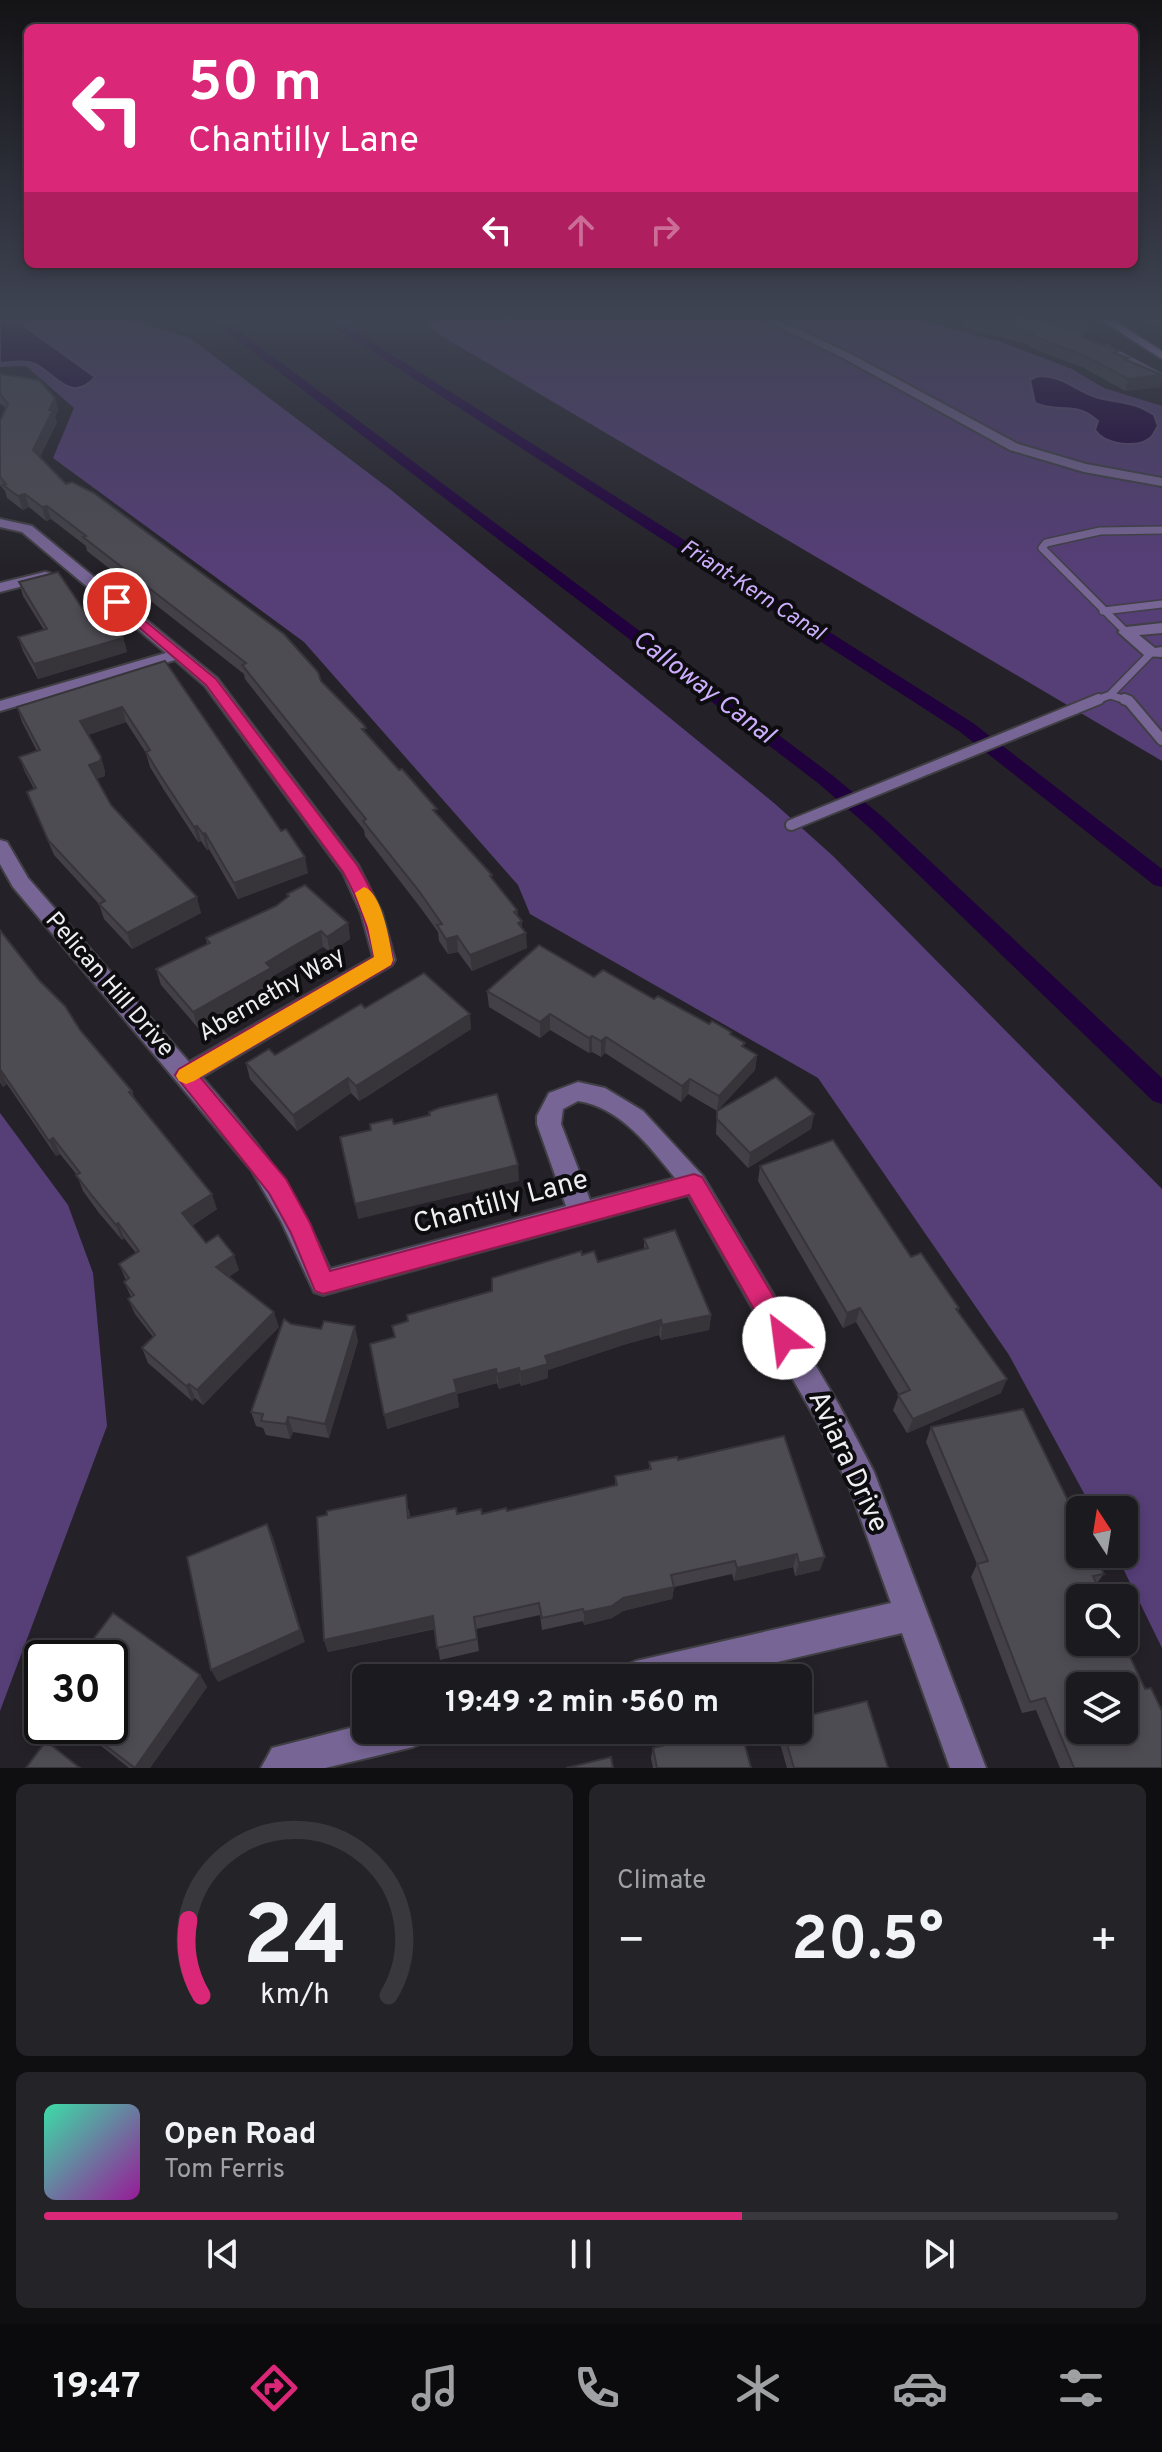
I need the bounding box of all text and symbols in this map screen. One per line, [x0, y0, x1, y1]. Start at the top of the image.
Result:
text: 50 m [188, 50, 322, 120]
icon: left [56, 56, 160, 160]
text: Chantilly Lane [188, 119, 419, 165]
icon: left [475, 208, 519, 252]
icon: ahead [559, 208, 603, 252]
icon: right [643, 208, 687, 252]
water label: Friant-Kern Canal [675, 534, 830, 648]
pin [83, 568, 151, 636]
icon: arrive [95, 580, 139, 624]
water label: Calloway Canal [625, 624, 782, 753]
street label: Pelican Hill Drive [38, 906, 180, 1064]
street label: Abernethy Way [194, 941, 350, 1049]
street label: Chantilly Lane [410, 1162, 592, 1244]
position arrow [742, 1296, 826, 1380]
street label: Aviara Drive [799, 1385, 895, 1539]
north arrow [1066, 1496, 1138, 1568]
map controls [1066, 1496, 1138, 1744]
button: search [1066, 1584, 1138, 1656]
speed limit sign: 30 [24, 1640, 128, 1744]
button: layers [1066, 1672, 1138, 1744]
text: 19:49 · 2 min · 560 m [445, 1685, 719, 1722]
text: Climate [617, 1865, 706, 1898]
text: 24 [242, 1889, 347, 1994]
text: 20.5° [791, 1905, 944, 1981]
text: − [617, 1915, 645, 1971]
text: + [1090, 1915, 1118, 1971]
text: km/h [260, 1978, 329, 2014]
text: Open Road [164, 2117, 316, 2154]
text: Tom Ferris [164, 2154, 285, 2187]
icon: previous [201, 2232, 245, 2276]
icon: pause [559, 2232, 603, 2276]
icon: next [917, 2232, 961, 2276]
icon: directions [246, 2360, 302, 2416]
icon: music [407, 2360, 463, 2416]
icon: phone [569, 2360, 625, 2416]
icon: climate [730, 2360, 786, 2416]
icon: car [892, 2360, 948, 2416]
icon: filters [1053, 2360, 1109, 2416]
text: 19:47 [53, 2365, 140, 2411]

